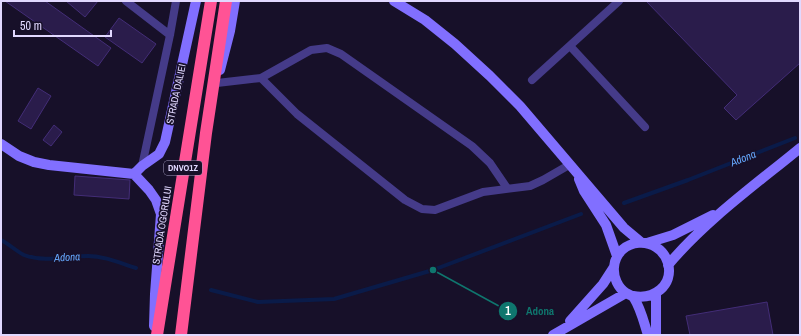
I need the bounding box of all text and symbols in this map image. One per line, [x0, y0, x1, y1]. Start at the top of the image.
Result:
scale bar [14, 12, 111, 38]
text: 50 m [20, 18, 42, 34]
street label: STRADA DALIEI [163, 63, 189, 125]
water label: Adona [727, 147, 758, 170]
road number: DNVO1Z [164, 161, 202, 175]
street label: STRADA OGORULUI [149, 185, 175, 265]
water label: Adona [53, 249, 80, 265]
callout: Adona [498, 299, 562, 322]
text: 1 [505, 303, 511, 319]
text: Adona [526, 304, 554, 318]

